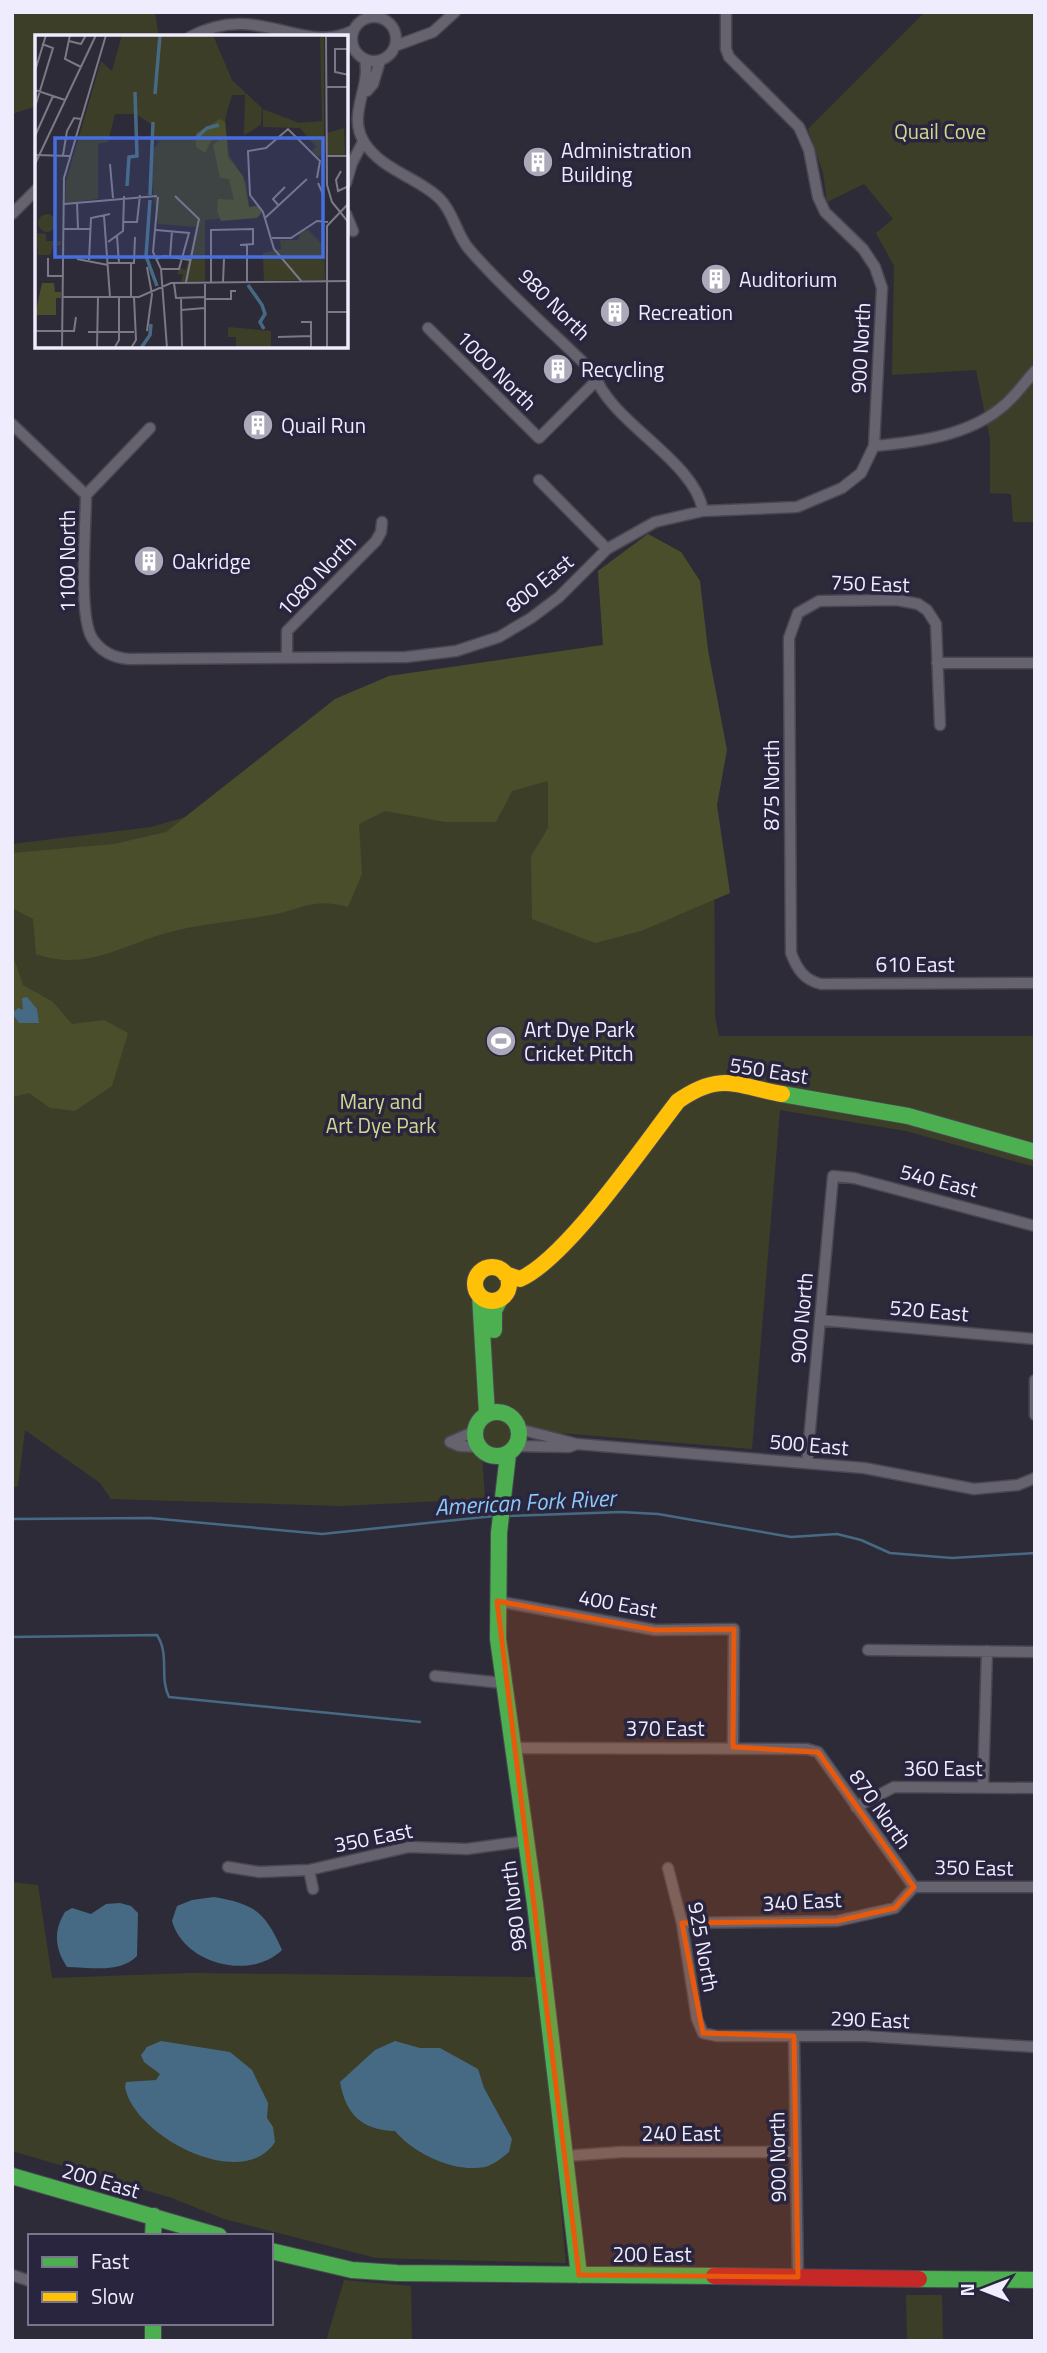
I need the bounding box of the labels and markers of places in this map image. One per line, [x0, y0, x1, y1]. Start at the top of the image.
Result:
place label: Administration Building [561, 134, 692, 190]
building icon: Administration Building [521, 145, 555, 179]
building icon: Auditorium [699, 262, 733, 296]
place label: Auditorium [739, 263, 837, 295]
building icon: Recreation [598, 295, 632, 329]
place label: Recreation [638, 296, 733, 328]
building icon: Recycling [541, 352, 575, 386]
place label: Recycling [581, 353, 664, 385]
building icon: Quail Run [241, 408, 275, 442]
place label: Quail Run [281, 409, 366, 441]
building icon: Oakridge [132, 544, 166, 578]
place label: Oakridge [172, 545, 251, 577]
place label: Art Dye Park Cricket Pitch [524, 1013, 635, 1069]
sports icon: Art Dye Park Cricket Pitch [484, 1024, 518, 1058]

